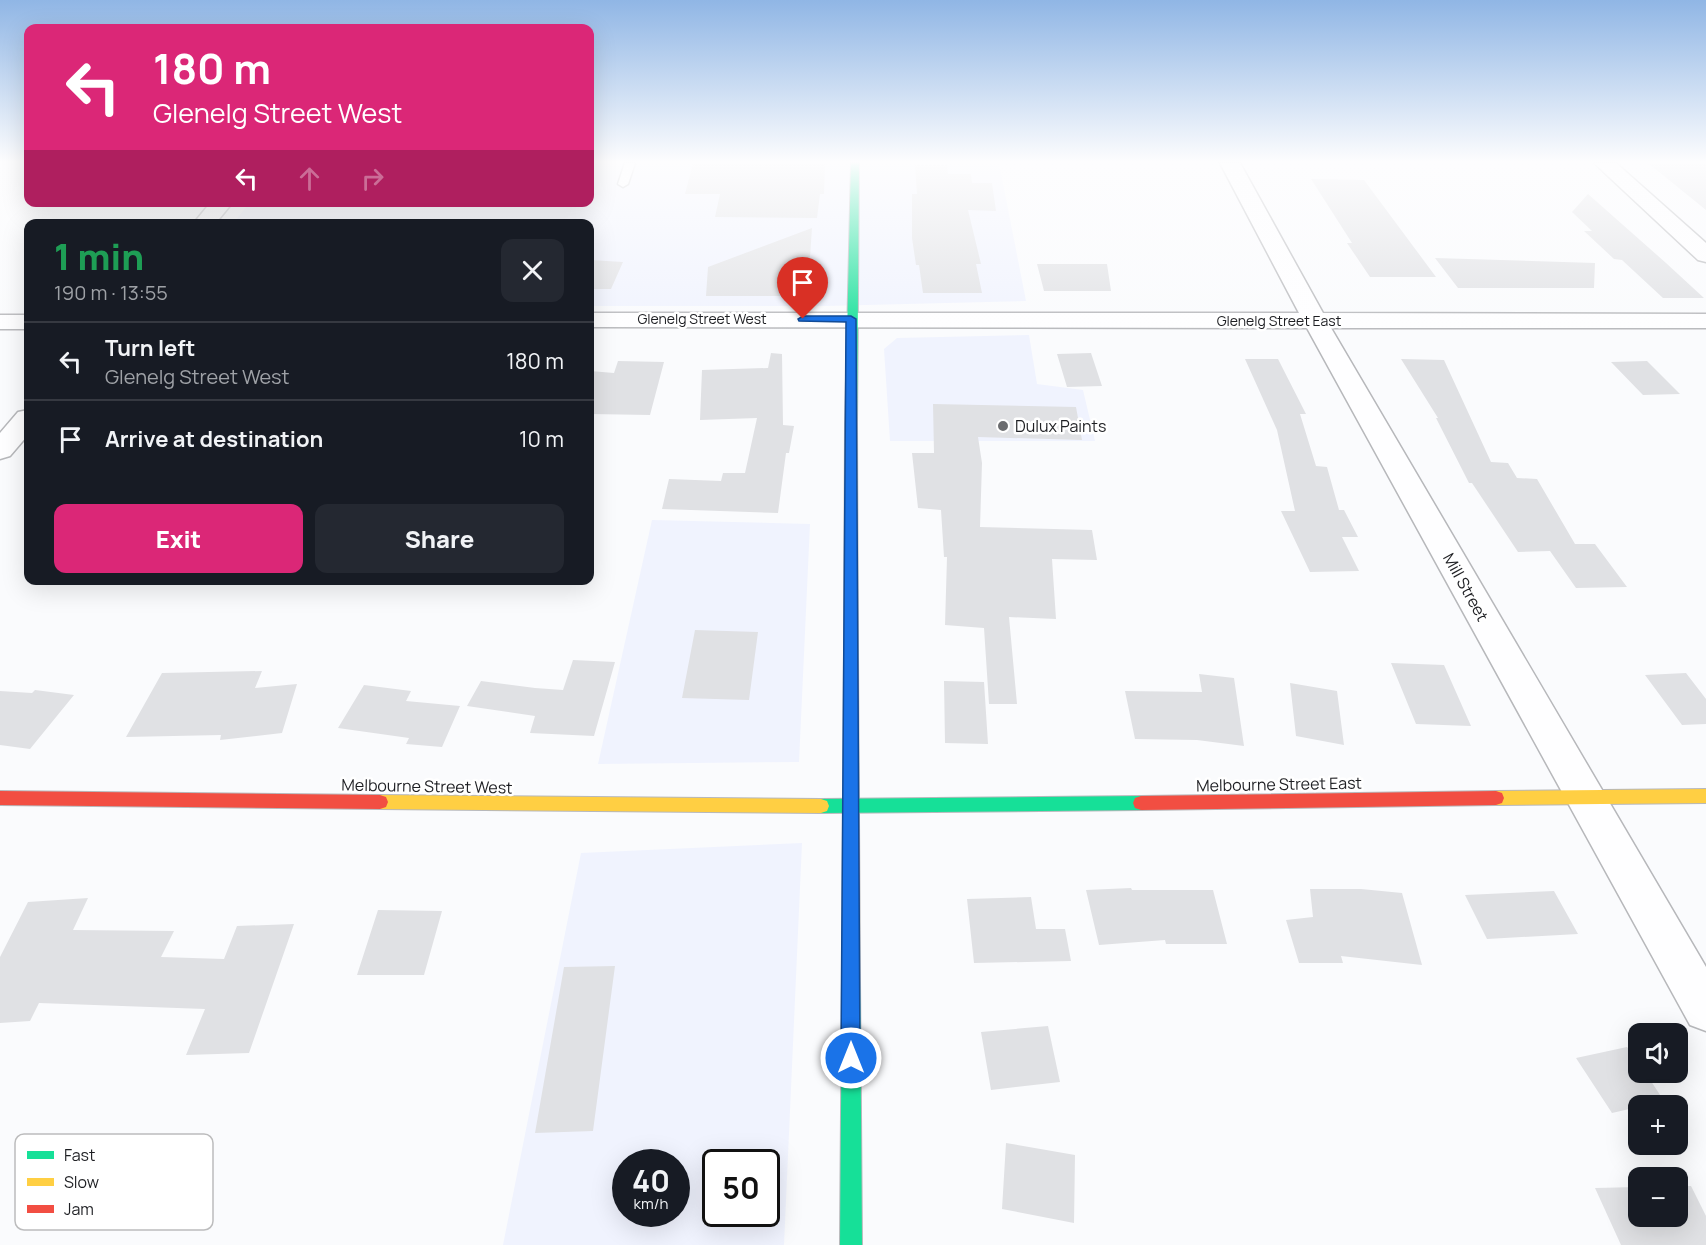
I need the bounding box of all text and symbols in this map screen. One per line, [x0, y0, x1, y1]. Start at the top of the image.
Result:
text: 180 m [153, 39, 271, 97]
icon: left [54, 48, 132, 126]
text: Glenelg Street West [153, 94, 402, 131]
icon: left [230, 162, 263, 195]
icon: ahead [293, 162, 326, 195]
icon: right [356, 162, 389, 195]
text: 1 min [54, 232, 144, 281]
button: close [501, 239, 564, 302]
pin [777, 257, 828, 319]
icon: arrive [786, 266, 819, 299]
text: 190 m · 13:55 [54, 279, 168, 306]
street label: Glenelg Street West [637, 309, 767, 328]
street label: Glenelg Street East [1217, 311, 1342, 330]
text: Turn left [105, 333, 195, 363]
icon: left [54, 345, 87, 378]
text: 180 m [506, 346, 564, 376]
text: Glenelg Street West [105, 363, 290, 390]
place label: Dulux Paints [1015, 415, 1106, 437]
marker: Dulux Paints [996, 419, 1010, 433]
icon: arrive [54, 423, 87, 456]
text: Arrive at destination [105, 424, 323, 454]
text: 10 m [519, 424, 564, 454]
button: Exit [54, 504, 303, 573]
button: Share [315, 504, 564, 573]
street label: Mill Street [1438, 549, 1494, 625]
street label: Melbourne Street East [1196, 772, 1362, 796]
street label: Melbourne Street West [341, 774, 513, 798]
map controls [1628, 1023, 1688, 1227]
button: sound [1628, 1023, 1688, 1083]
position arrow [819, 1026, 883, 1090]
button: + [1628, 1095, 1688, 1155]
legend [15, 1134, 213, 1230]
text: Fast [64, 1144, 95, 1166]
speed limit sign: 50 [702, 1149, 780, 1227]
text: 40 [632, 1160, 670, 1201]
button: − [1628, 1167, 1688, 1227]
text: Slow [64, 1171, 99, 1193]
text: km/h [634, 1193, 668, 1214]
text: Jam [64, 1198, 94, 1220]

